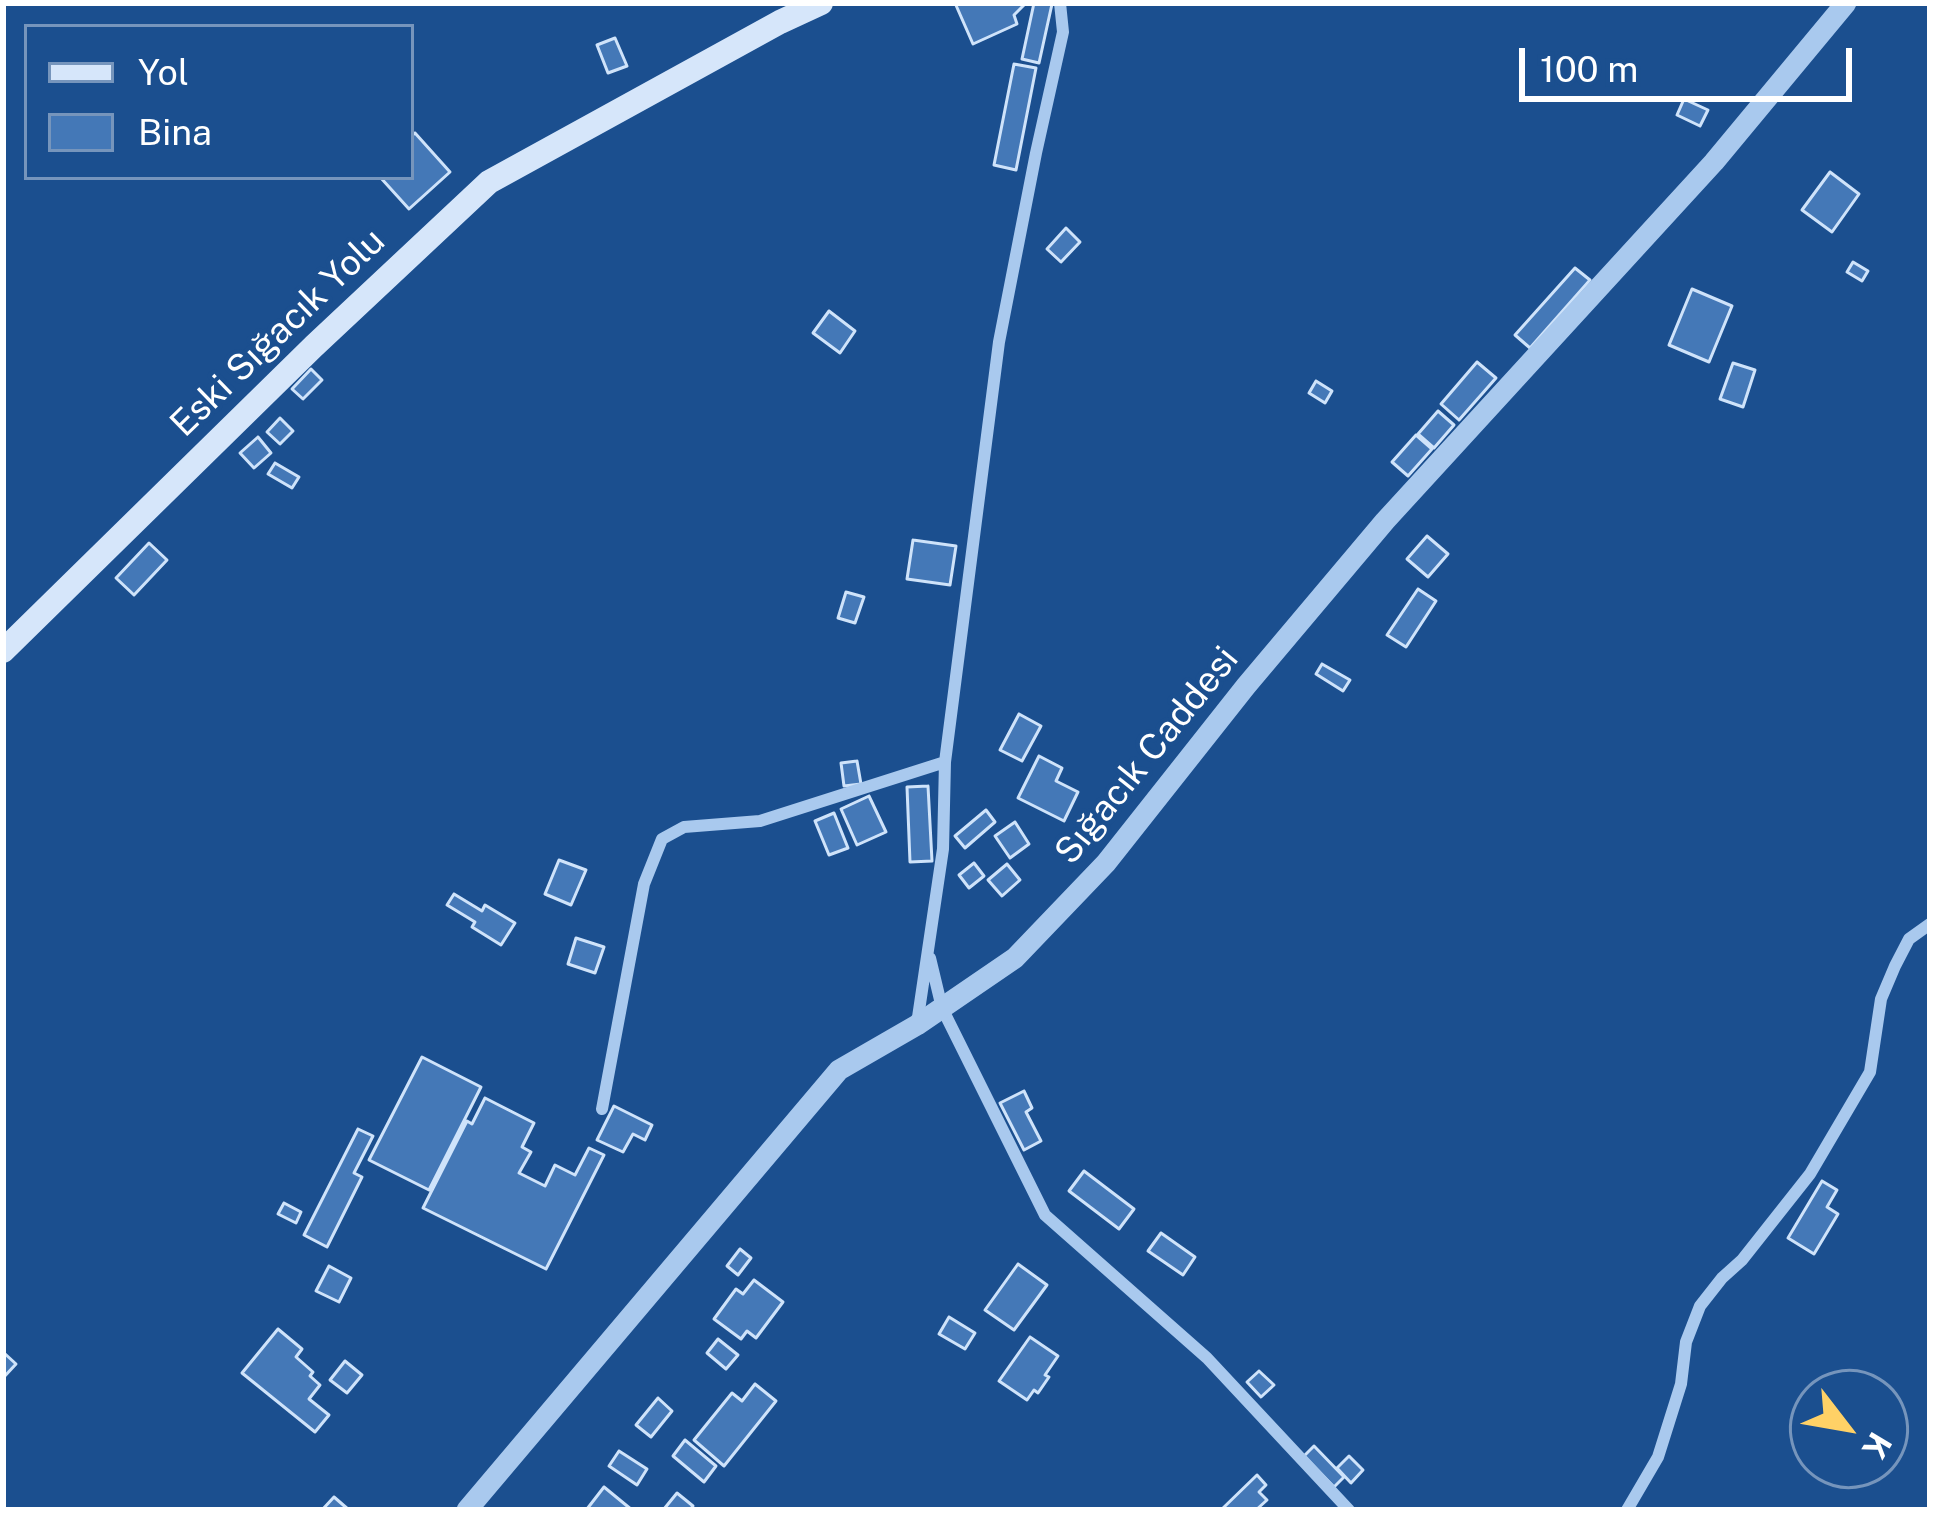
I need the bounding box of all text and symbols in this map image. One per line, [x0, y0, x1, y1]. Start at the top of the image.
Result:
legend [24, 24, 414, 180]
scale bar [1525, 24, 1858, 98]
text: 100 m [1540, 48, 1638, 90]
text: Yol [138, 51, 189, 93]
text: Bina [138, 111, 212, 153]
street label: Eski Sığacık Yolu [162, 220, 394, 446]
street label: Sığacık Caddesi [1046, 639, 1248, 873]
north arrow [1789, 1369, 1909, 1489]
text: K [1855, 1426, 1900, 1466]

